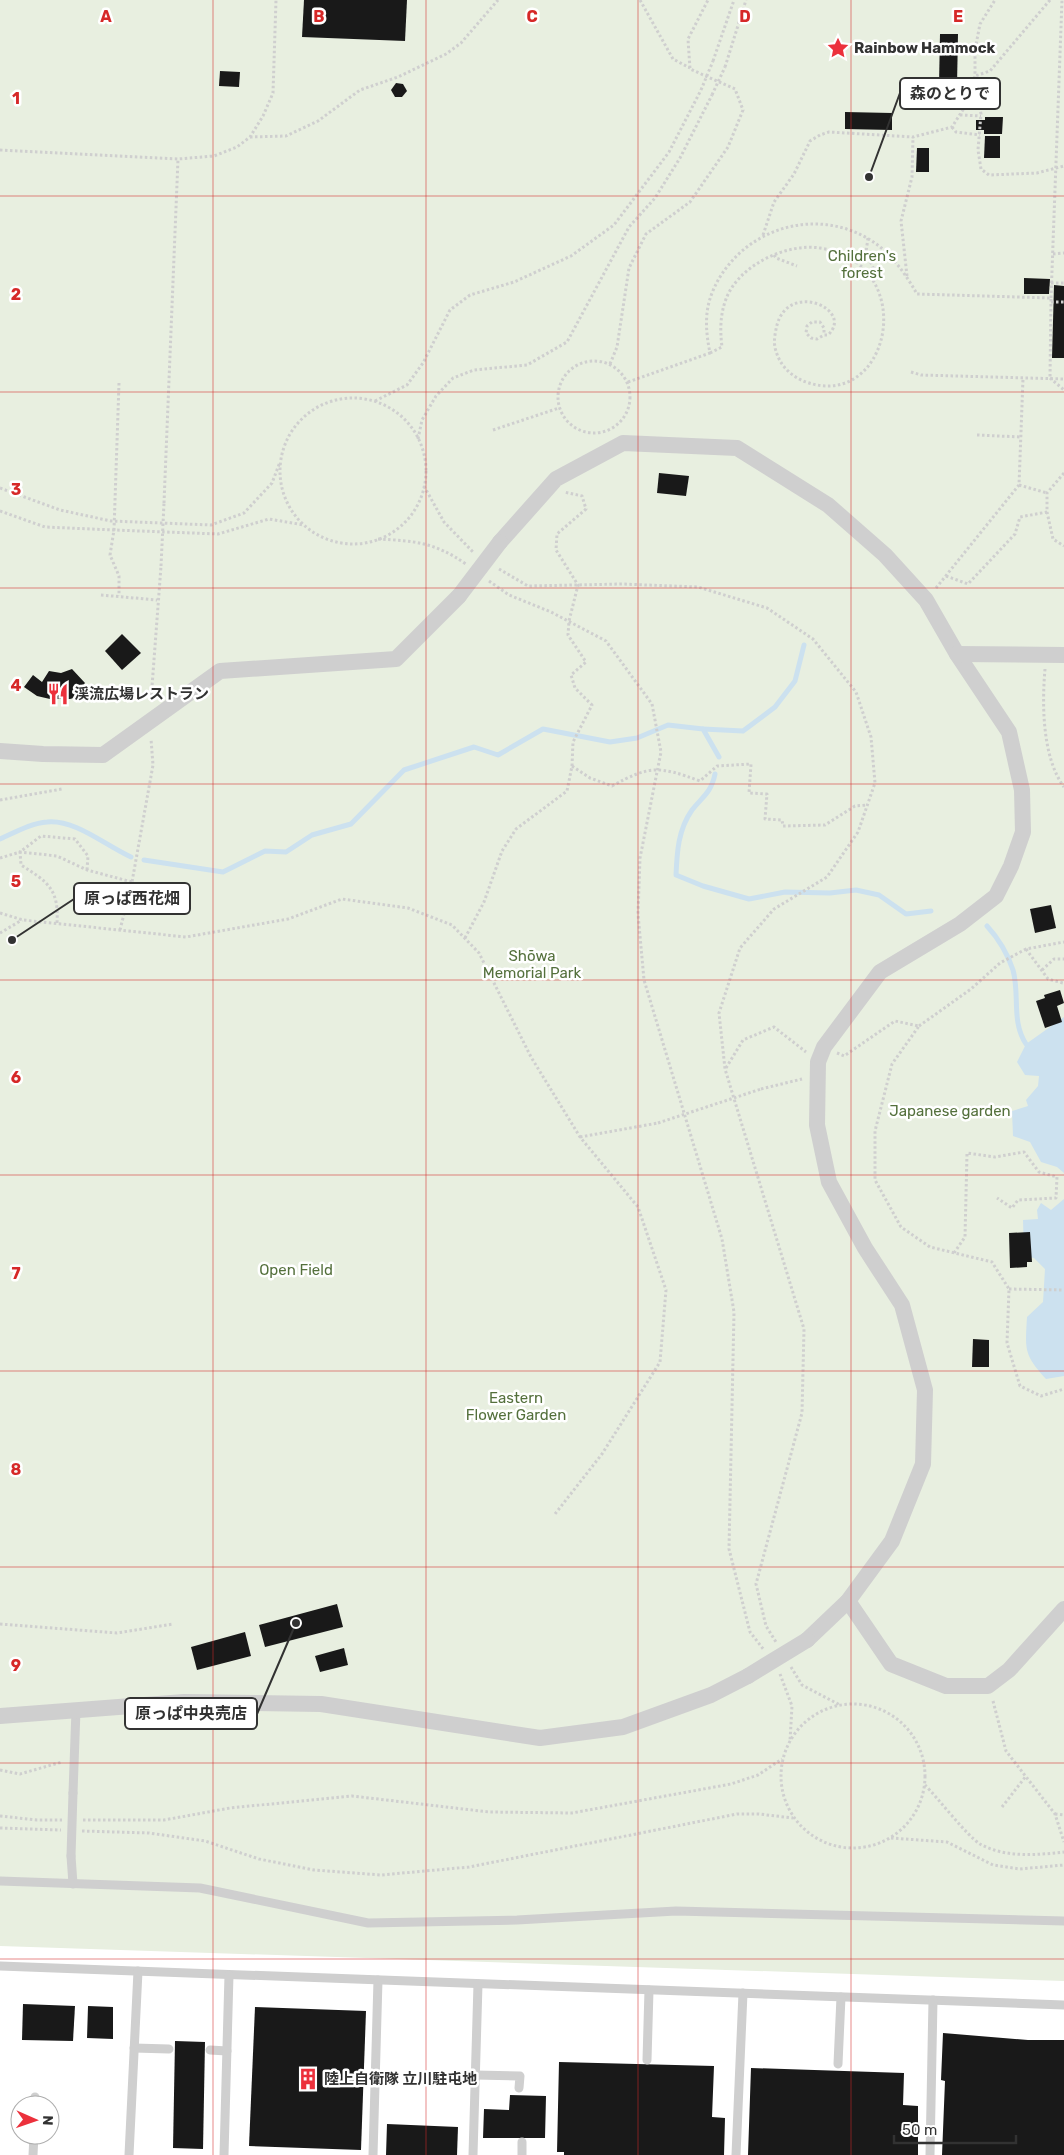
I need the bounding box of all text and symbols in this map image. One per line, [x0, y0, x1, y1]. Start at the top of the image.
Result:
text: A [100, 7, 112, 26]
text: B [313, 7, 325, 26]
text: C [526, 7, 538, 26]
text: D [739, 7, 751, 26]
text: E [953, 7, 963, 26]
place icon: Rainbow Hammock [825, 35, 851, 61]
place label: Rainbow Hammock [854, 39, 996, 57]
callout: 森のとりで [900, 78, 1000, 109]
text: 森のとりで [910, 84, 990, 103]
text: 1 [12, 89, 20, 108]
park label: Children's forest [828, 247, 897, 282]
text: 2 [11, 285, 21, 304]
text: 3 [11, 480, 21, 499]
text: 4 [11, 676, 22, 695]
restaurant icon: 渓流広場レストラン [45, 681, 71, 707]
place label: 渓流広場レストラン [74, 685, 209, 703]
text: 5 [11, 872, 21, 891]
callout: 原っぱ西花畑 [74, 883, 190, 914]
text: 原っぱ西花畑 [84, 889, 180, 908]
park label: Shōwa Memorial Park [483, 947, 581, 982]
text: 6 [11, 1068, 21, 1087]
park label: Japanese garden [889, 1102, 1011, 1120]
park label: Open Field [259, 1261, 333, 1279]
text: 7 [11, 1264, 21, 1283]
park label: Eastern Flower Garden [466, 1389, 566, 1424]
text: 8 [11, 1460, 22, 1479]
text: 9 [11, 1656, 21, 1675]
callout: 原っぱ中央売店 [125, 1698, 257, 1729]
text: 原っぱ中央売店 [135, 1704, 247, 1723]
building icon: 陸上自衛隊 立川駐屯地 [295, 2066, 321, 2092]
place label: 陸上自衛隊 立川駐屯地 [324, 2070, 477, 2088]
north arrow [10, 2095, 60, 2145]
scale bar [894, 2112, 1016, 2144]
text: N [39, 2115, 56, 2126]
text: 50 m [902, 2121, 937, 2139]

